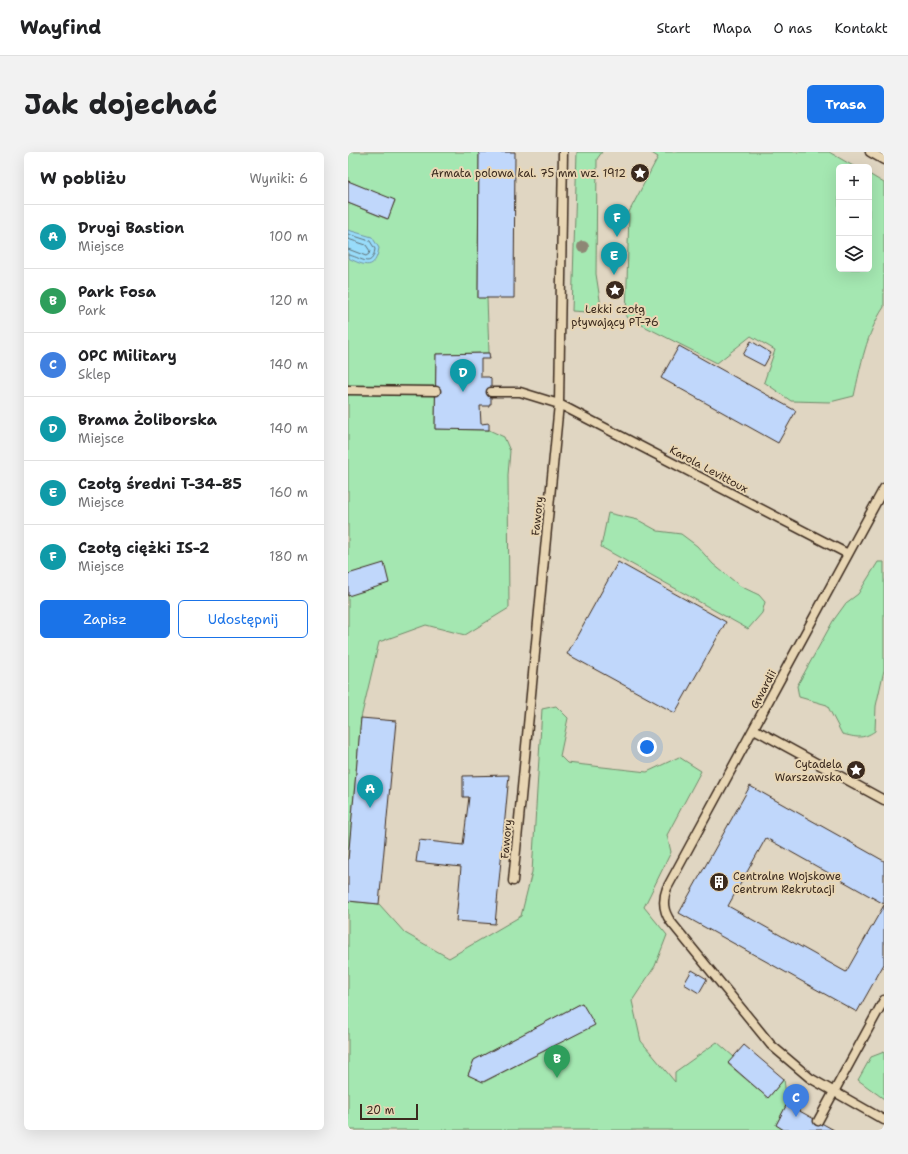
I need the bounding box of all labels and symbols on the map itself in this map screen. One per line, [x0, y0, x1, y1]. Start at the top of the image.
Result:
place icon: Armata polowa kal. 75 mm wz. 1912 [629, 162, 651, 184]
place label: Armata polowa kal. 75 mm wz. 1912 [431, 166, 626, 181]
pin: F [604, 204, 630, 237]
pin: E [601, 242, 627, 275]
place icon: Lekki czołg pływający PT-76 [604, 279, 626, 301]
place label: Lekki czołg pływający PT-76 [571, 302, 659, 330]
pin: D [450, 359, 476, 392]
street label: Karola Levittoux [667, 442, 751, 497]
street label: Fawory [528, 496, 547, 536]
street label: Gwardii [747, 667, 780, 711]
your location [637, 737, 657, 757]
place label: Cytadela Warszawska [775, 757, 842, 785]
place icon: Cytadela Warszawska [845, 759, 867, 781]
pin: A [357, 775, 383, 808]
street label: Fawory [497, 819, 516, 859]
place label: Centralne Wojskowe Centrum Rekrutacji [733, 869, 841, 897]
building icon: Centralne Wojskowe Centrum Rekrutacji [708, 871, 730, 893]
pin: B [544, 1045, 570, 1078]
pin: C [783, 1084, 809, 1117]
scale bar [360, 1102, 418, 1121]

